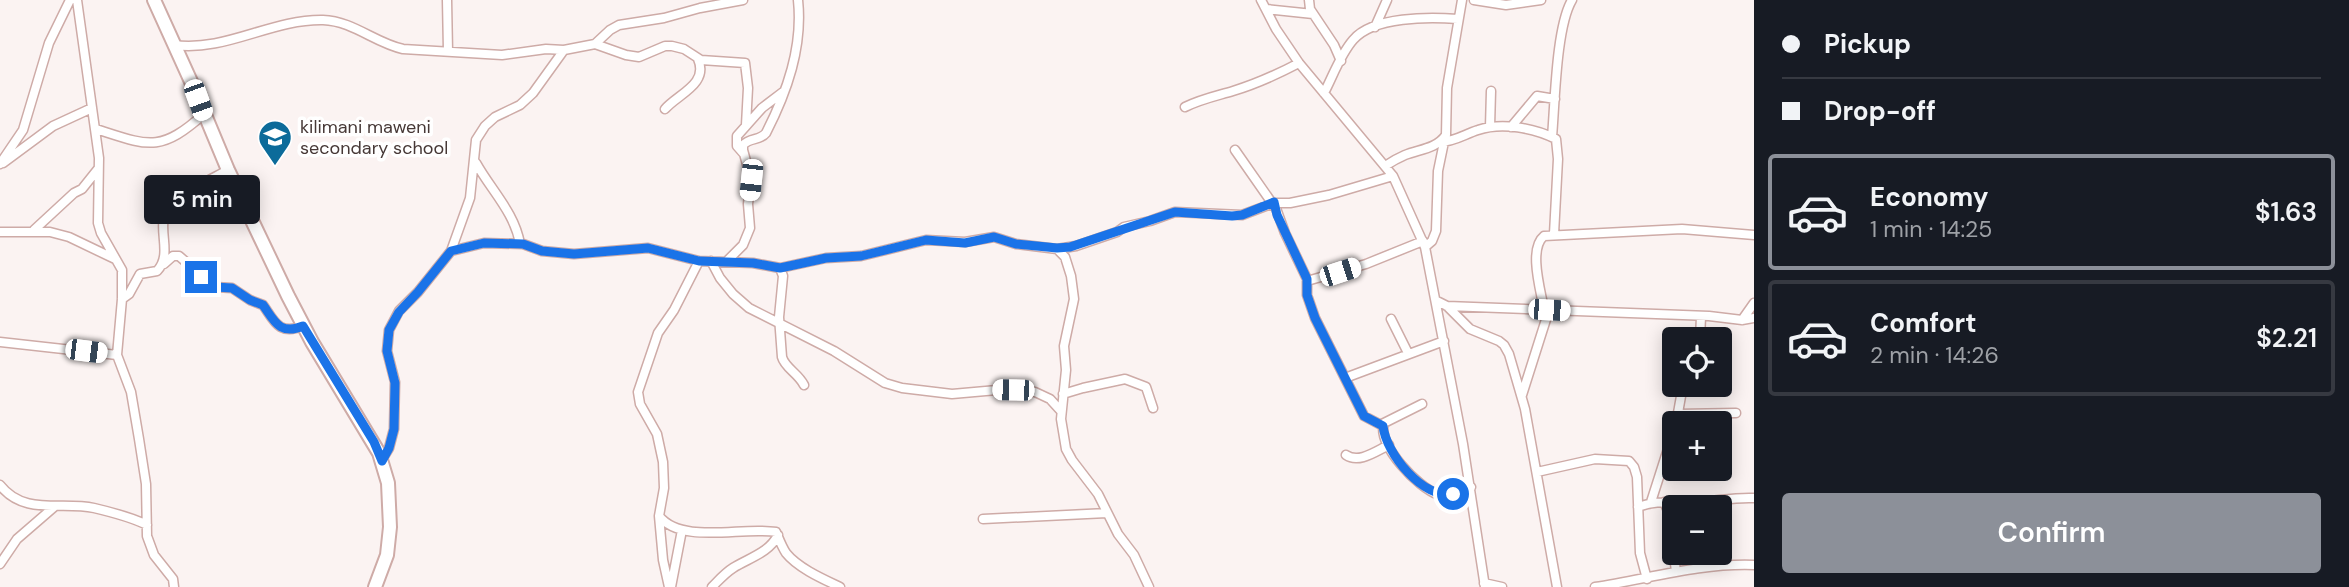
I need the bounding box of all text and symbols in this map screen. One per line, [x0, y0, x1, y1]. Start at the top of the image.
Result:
text: Pickup [1824, 27, 1911, 61]
car [181, 77, 216, 123]
text: Drop-off [1824, 94, 1936, 128]
place label: kilimani maweni secondary school [300, 115, 448, 160]
school or university icon: kilimani maweni secondary school [256, 118, 294, 167]
car [739, 158, 764, 202]
callout: 5 min [143, 176, 259, 224]
text: Economy [1870, 180, 1988, 214]
icon: car [1786, 181, 1849, 244]
text: 5 min [171, 184, 233, 214]
text: $1.63 [2255, 195, 2317, 229]
text: 1 min · 14:25 [1870, 214, 1992, 244]
car [1317, 256, 1364, 288]
route end [185, 261, 217, 293]
car [1528, 298, 1571, 322]
text: Comfort [1870, 306, 1976, 340]
icon: car [1786, 307, 1849, 370]
text: $2.21 [2256, 321, 2317, 355]
map controls [1662, 327, 1732, 565]
button: locate [1662, 327, 1732, 397]
car [64, 338, 109, 364]
text: 2 min · 14:26 [1870, 340, 1999, 370]
car [992, 379, 1035, 401]
button: + [1662, 411, 1732, 481]
route start [1437, 478, 1469, 510]
button: Confirm [1782, 493, 2321, 573]
button: − [1662, 495, 1732, 565]

